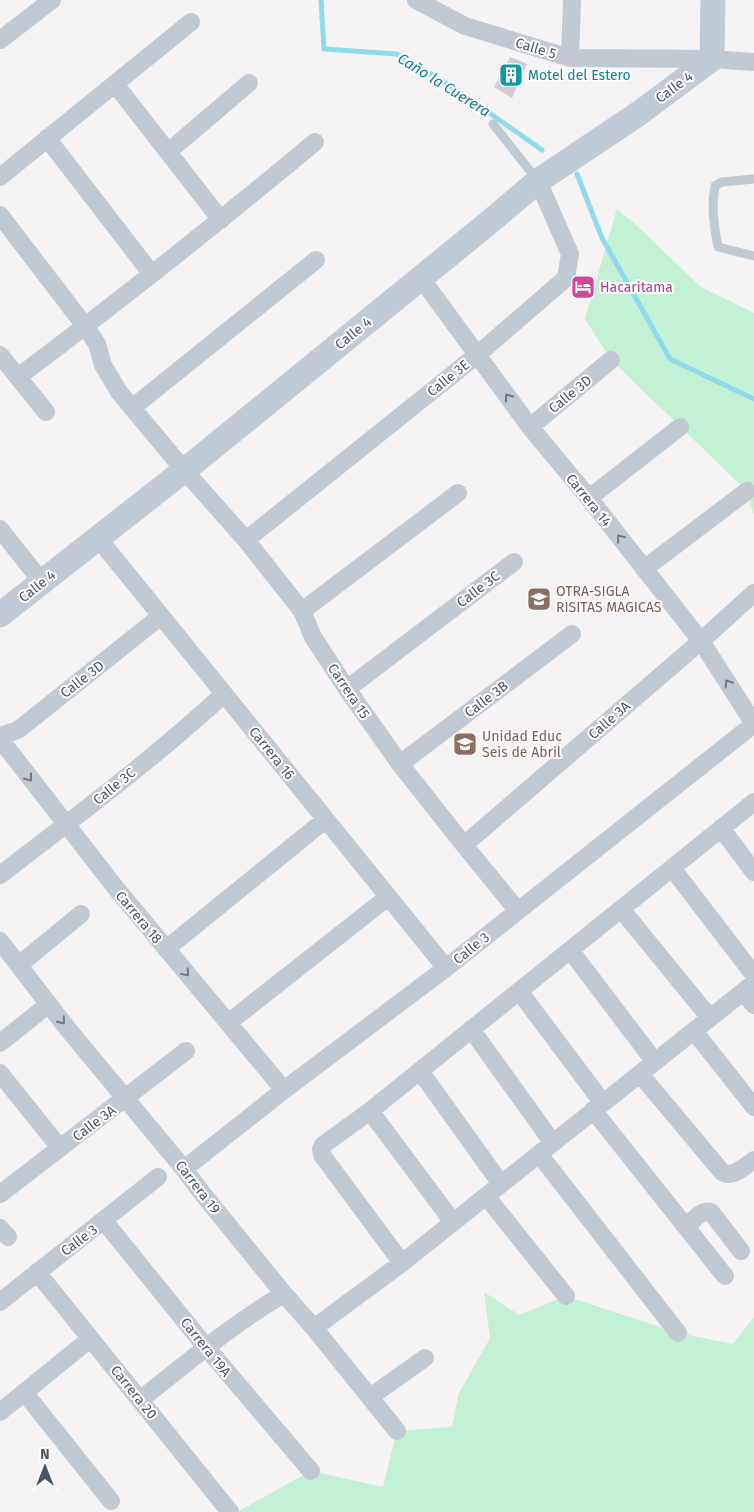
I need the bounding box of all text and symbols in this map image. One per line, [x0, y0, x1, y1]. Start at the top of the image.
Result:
street label: Calle 5 [513, 34, 558, 63]
water label: Caño la Cuerera [394, 49, 494, 121]
building icon: Motel del Estero [498, 62, 524, 88]
place label: Motel del Estero [528, 67, 631, 84]
street label: Calle 4 [652, 68, 697, 107]
hotel icon: Hacaritama [570, 274, 596, 300]
place label: Hacaritama [600, 279, 673, 296]
street label: Calle 4 [332, 313, 375, 353]
street label: Calle 3E [424, 356, 473, 400]
street label: Calle 3D [545, 372, 595, 417]
one-way arrow [505, 394, 514, 403]
street label: Carrera 14 [562, 470, 615, 531]
one-way arrow [618, 535, 626, 544]
street label: Calle 4 [15, 566, 60, 606]
street label: Calle 3C [453, 568, 503, 611]
place label: OTRA-SIGLA RISITAS MAGICAS [556, 583, 662, 616]
school or university icon: OTRA-SIGLA RISITAS MAGICAS [526, 586, 552, 612]
street label: Calle 3D [57, 657, 107, 702]
street label: Carrera 15 [324, 661, 373, 722]
street label: Calle 3B [461, 678, 511, 721]
one-way arrow [724, 679, 734, 688]
street label: Calle 3A [585, 698, 634, 743]
street label: Carrera 16 [245, 723, 298, 783]
place label: Unidad Educ Seis de Abril [482, 728, 562, 761]
school or university icon: Unidad Educ Seis de Abril [452, 731, 478, 757]
street label: Calle 3C [90, 764, 139, 809]
one-way arrow [24, 772, 32, 781]
street label: Carrera 18 [112, 888, 166, 947]
street label: Calle 3 [450, 929, 493, 968]
one-way arrow [180, 967, 188, 976]
one-way arrow [56, 1015, 64, 1024]
street label: Calle 3A [69, 1102, 119, 1145]
street label: Carrera 19 [172, 1157, 224, 1217]
street label: Calle 3 [58, 1221, 101, 1260]
street label: Carrera 19A [177, 1314, 235, 1380]
street label: Carrera 20 [107, 1362, 161, 1423]
north arrow [20, 1442, 70, 1492]
text: N [40, 1446, 50, 1463]

